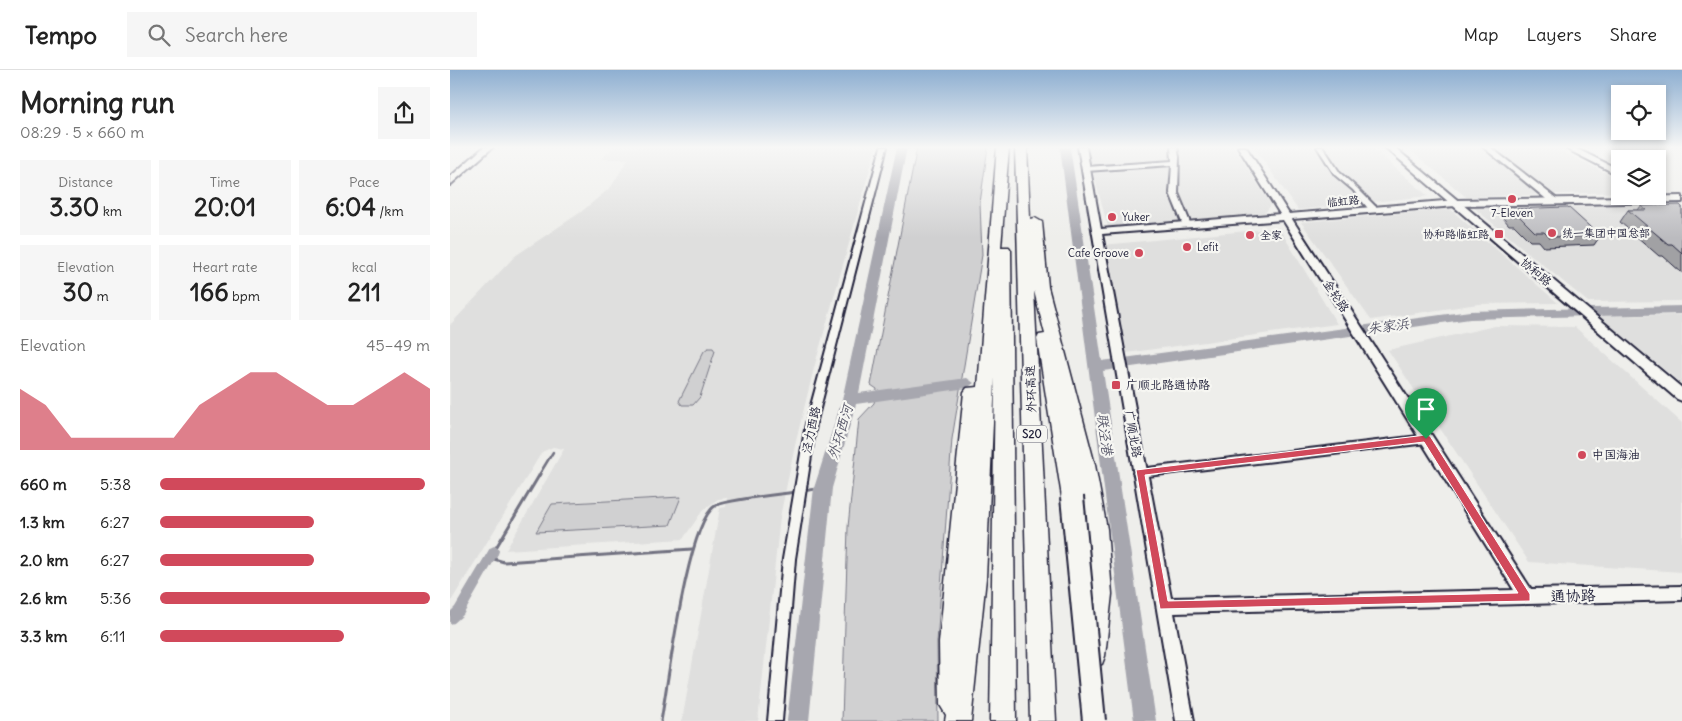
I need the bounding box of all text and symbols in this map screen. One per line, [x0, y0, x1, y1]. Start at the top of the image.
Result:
search box [127, 12, 477, 57]
text: Tempo [25, 20, 97, 50]
icon: search [145, 21, 173, 49]
text: Search here [185, 23, 288, 47]
text: Map [1463, 23, 1498, 46]
text: Layers [1526, 23, 1582, 46]
text: Share [1610, 23, 1657, 46]
text: Morning run [20, 85, 175, 121]
map controls [1611, 85, 1666, 205]
button: locate [1611, 85, 1666, 140]
button: share [378, 87, 430, 139]
text: 08:29 · 5 × 660 m [20, 122, 144, 142]
button: layers [1611, 150, 1666, 205]
text: Distance [58, 173, 113, 191]
text: Time [210, 173, 240, 191]
text: Pace [349, 173, 380, 191]
text: 3.30 [49, 191, 99, 223]
text: 20:01 [194, 191, 256, 223]
text: 6:04 [325, 191, 376, 223]
street label: 临虹路 [1326, 193, 1360, 209]
marker: 7-Eleven [1506, 193, 1518, 205]
text: km [99, 202, 122, 220]
text: /km [376, 202, 404, 220]
place label: 7-Eleven [1491, 206, 1533, 220]
place label: Yuker [1122, 210, 1150, 224]
marker: Yuker [1106, 211, 1118, 223]
place label: 统一集团中国总部 [1562, 226, 1650, 240]
place label: 协和路临虹路 [1423, 227, 1489, 241]
marker: 统一集团中国总部 [1546, 227, 1558, 239]
place label: 全家 [1260, 228, 1282, 242]
marker: 协和路临虹路 [1493, 228, 1505, 240]
marker: 全家 [1244, 229, 1256, 241]
place label: Lefit [1197, 240, 1219, 254]
marker: Lefit [1181, 241, 1193, 253]
place label: Cafe Groove [1068, 246, 1129, 260]
marker: Cafe Groove [1133, 247, 1145, 259]
street label: 协和路 [1518, 254, 1555, 289]
text: Elevation [57, 258, 114, 276]
text: Heart rate [193, 258, 257, 276]
text: kcal [352, 258, 377, 276]
text: 30 [63, 276, 93, 308]
text: 166 [190, 276, 229, 308]
text: 211 [348, 276, 381, 308]
street label: 金轮路 [1320, 277, 1353, 315]
text: m [93, 287, 109, 305]
text: bpm [229, 287, 260, 305]
water label: 朱家浜 [1366, 314, 1411, 338]
text: Elevation [20, 335, 86, 355]
text: 45–49 m [366, 335, 430, 355]
street label: 外环高速 [1022, 365, 1039, 413]
place label: 广顺北路通协路 [1126, 377, 1210, 392]
marker: 广顺北路通协路 [1110, 379, 1122, 391]
pin [1405, 388, 1447, 439]
icon: arrive [1412, 395, 1440, 423]
water label: 外环西河 [823, 401, 857, 461]
street label: 泾力西路 [798, 405, 823, 455]
street label: 广顺北路 [1122, 409, 1145, 459]
water label: 联泾港 [1093, 412, 1117, 458]
road number: S20 [1017, 426, 1047, 442]
place label: 中国海油 [1592, 447, 1640, 462]
marker: 中国海油 [1576, 449, 1588, 461]
text: 660 m [20, 474, 67, 494]
text: 5:38 [100, 474, 131, 494]
text: 1.3 km [20, 512, 65, 532]
text: 6:27 [100, 512, 129, 532]
text: 2.0 km [20, 550, 69, 570]
text: 6:27 [100, 550, 129, 570]
street label: 通协路 [1550, 585, 1596, 606]
text: 2.6 km [20, 588, 67, 608]
text: 5:36 [100, 588, 131, 608]
text: 3.3 km [20, 626, 68, 646]
text: 6:11 [100, 626, 126, 646]

